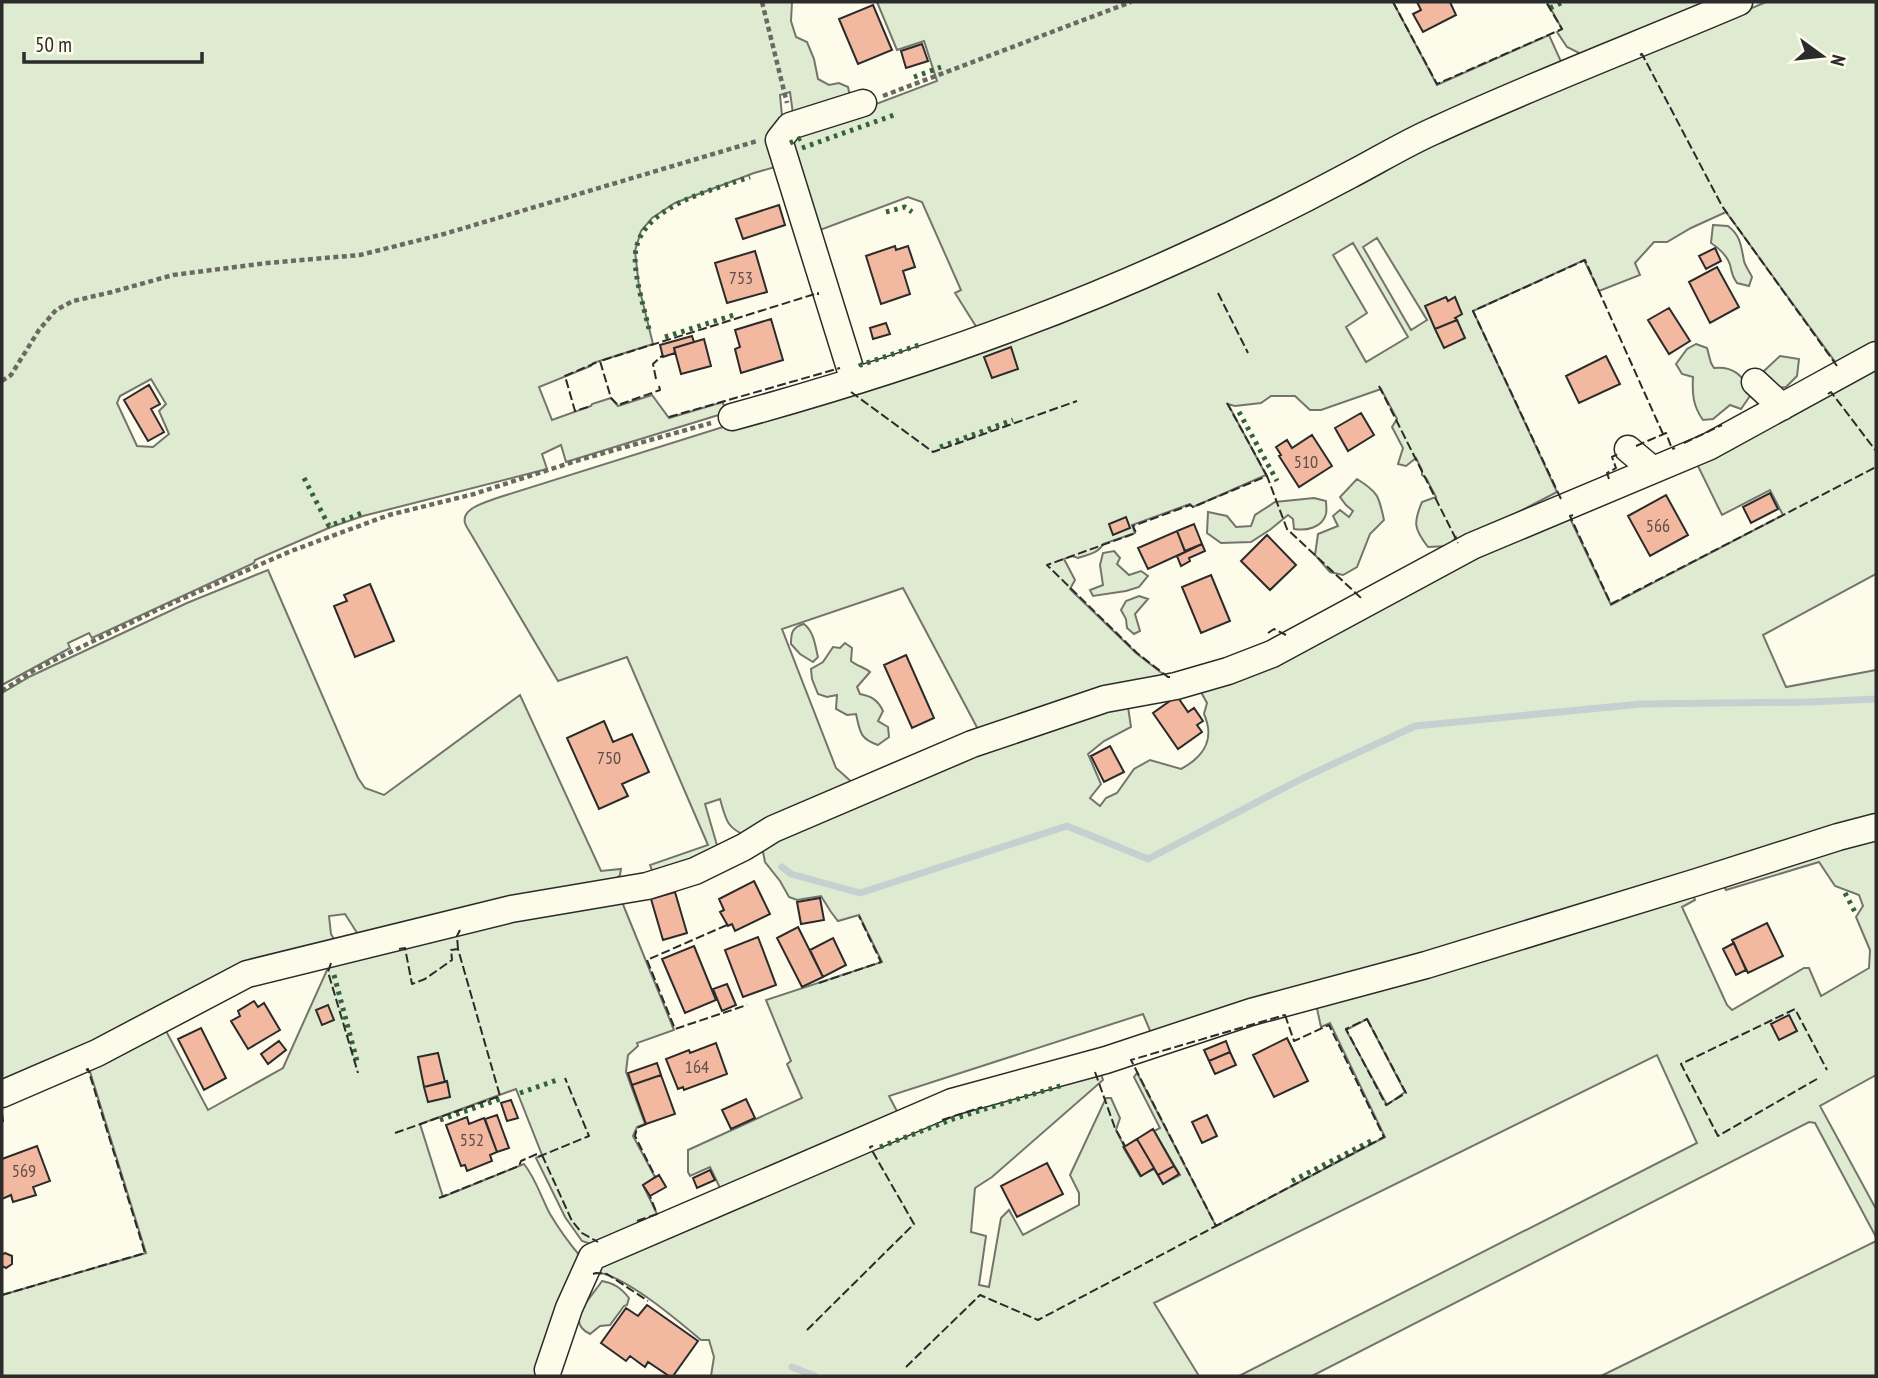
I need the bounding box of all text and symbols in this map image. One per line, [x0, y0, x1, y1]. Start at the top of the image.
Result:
scale bar [24, 21, 203, 65]
north arrow [1787, 21, 1857, 91]
text: 50 m [35, 31, 72, 58]
text: N [1826, 52, 1851, 68]
house number: 753 [729, 266, 753, 289]
house number: 510 [1294, 450, 1318, 473]
house number: 566 [1646, 514, 1670, 537]
house number: 750 [597, 746, 621, 769]
house number: 164 [685, 1055, 709, 1078]
house number: 552 [460, 1128, 484, 1151]
house number: 569 [12, 1159, 36, 1182]

